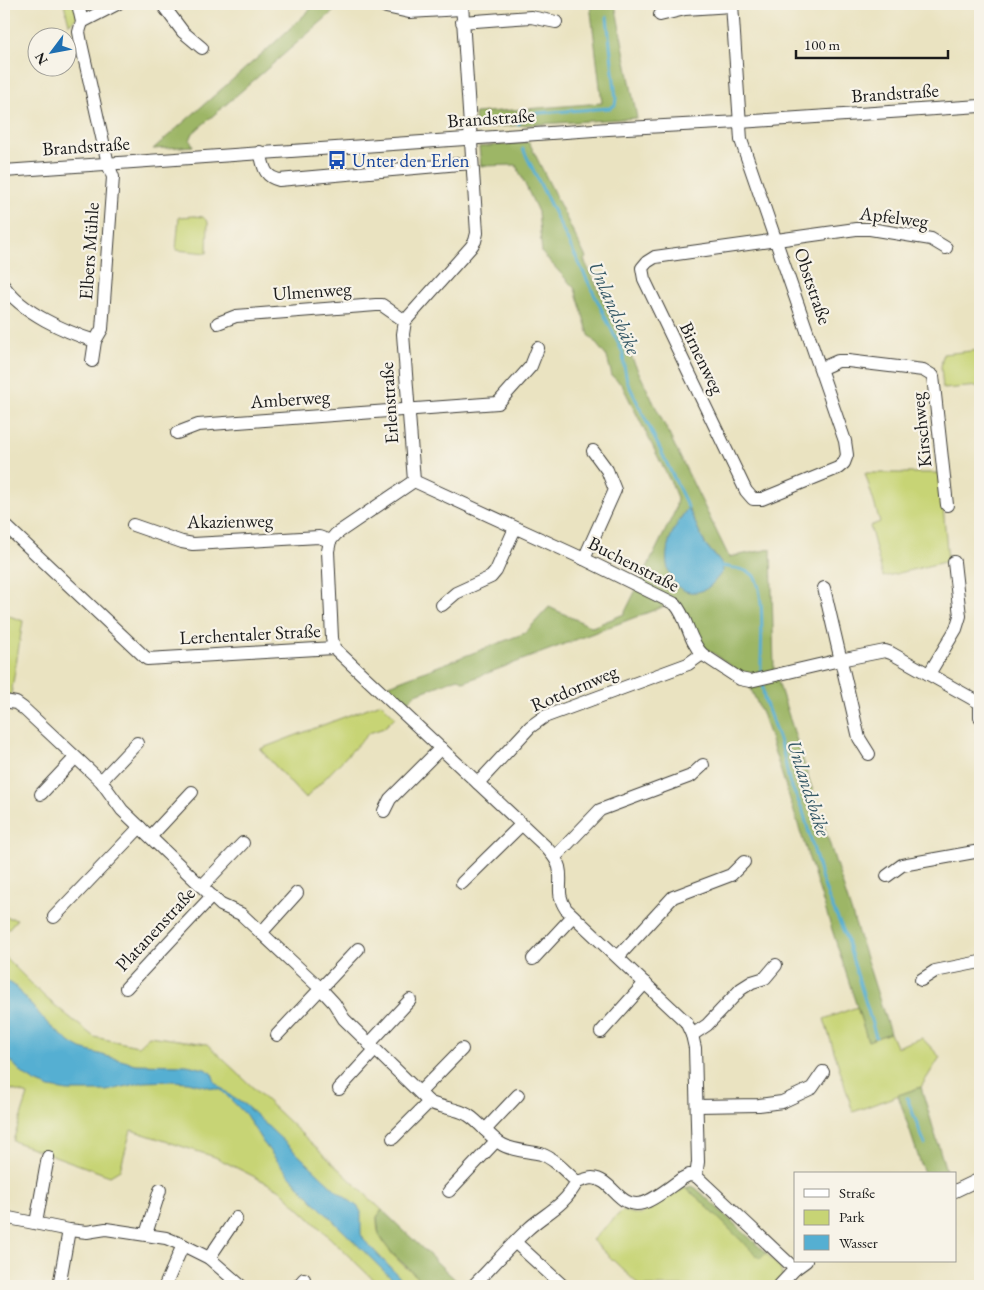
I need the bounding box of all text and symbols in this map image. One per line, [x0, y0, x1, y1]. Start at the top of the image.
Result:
north arrow [28, 28, 78, 78]
scale bar [796, 28, 949, 60]
text: 100 m [804, 35, 841, 54]
text: N [30, 49, 52, 68]
street label: Brandstraße [850, 77, 940, 109]
street label: Brandstraße [446, 102, 536, 134]
street label: Brandstraße [41, 130, 131, 162]
place label: Unter den Erlen [352, 148, 470, 173]
bus stop icon: Unter den Erlen [326, 149, 348, 171]
street label: Apfelweg [857, 200, 930, 234]
street label: Elbers Mühle [73, 201, 105, 301]
street label: Obststraße [788, 244, 838, 328]
water label: Unlandsbäke [583, 257, 647, 359]
street label: Ulmenweg [272, 276, 353, 306]
street label: Birnenweg [674, 318, 731, 399]
street label: Erlenstraße [374, 361, 404, 445]
street label: Amberweg [248, 384, 331, 414]
street label: Kirschweg [905, 391, 937, 469]
street label: Akazienweg [186, 508, 274, 534]
street label: Buchenstraße [584, 530, 684, 598]
street label: Lerchentaler Straße [179, 618, 321, 650]
street label: Rotdornweg [527, 658, 622, 717]
water label: Unlandsbäke [781, 737, 837, 840]
street label: Platanenstraße [109, 881, 201, 977]
legend [794, 1172, 956, 1262]
text: Straße [839, 1183, 875, 1202]
text: Park [839, 1207, 866, 1226]
text: Wasser [839, 1233, 878, 1252]

